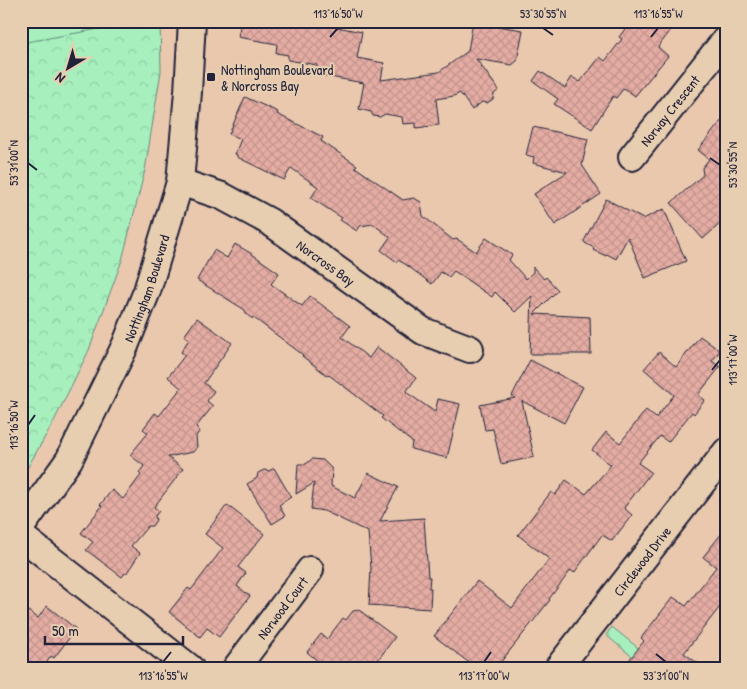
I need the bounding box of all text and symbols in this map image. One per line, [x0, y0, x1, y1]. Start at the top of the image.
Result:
text: 113°16'50"W [313, 5, 363, 22]
text: 53°30'55"N [520, 5, 566, 22]
text: 113°16'55"W [633, 5, 683, 22]
north arrow [42, 42, 92, 92]
place label: Nottingham Boulevard & Norcross Bay [221, 60, 334, 96]
text: N [50, 69, 68, 88]
street label: Norway Crescent [635, 70, 704, 150]
marker: Nottingham Boulevard & Norcross Bay [205, 71, 217, 83]
text: 53°31'00"N [5, 140, 22, 186]
text: 53°30'55"N [724, 142, 741, 188]
street label: Nottingham Boulevard [118, 232, 173, 344]
street label: Norcross Bay [293, 235, 359, 290]
text: 113°17'00"W [724, 334, 741, 385]
text: 113°16'50"W [5, 400, 22, 450]
street label: Circlewood Drive [608, 521, 675, 600]
street label: Norwood Court [252, 572, 312, 643]
scale bar [45, 614, 182, 646]
text: 50 m [52, 620, 79, 641]
text: 113°16'55"W [138, 667, 188, 684]
text: 113°17'00"W [459, 667, 510, 684]
text: 53°31'00"N [643, 667, 689, 684]

